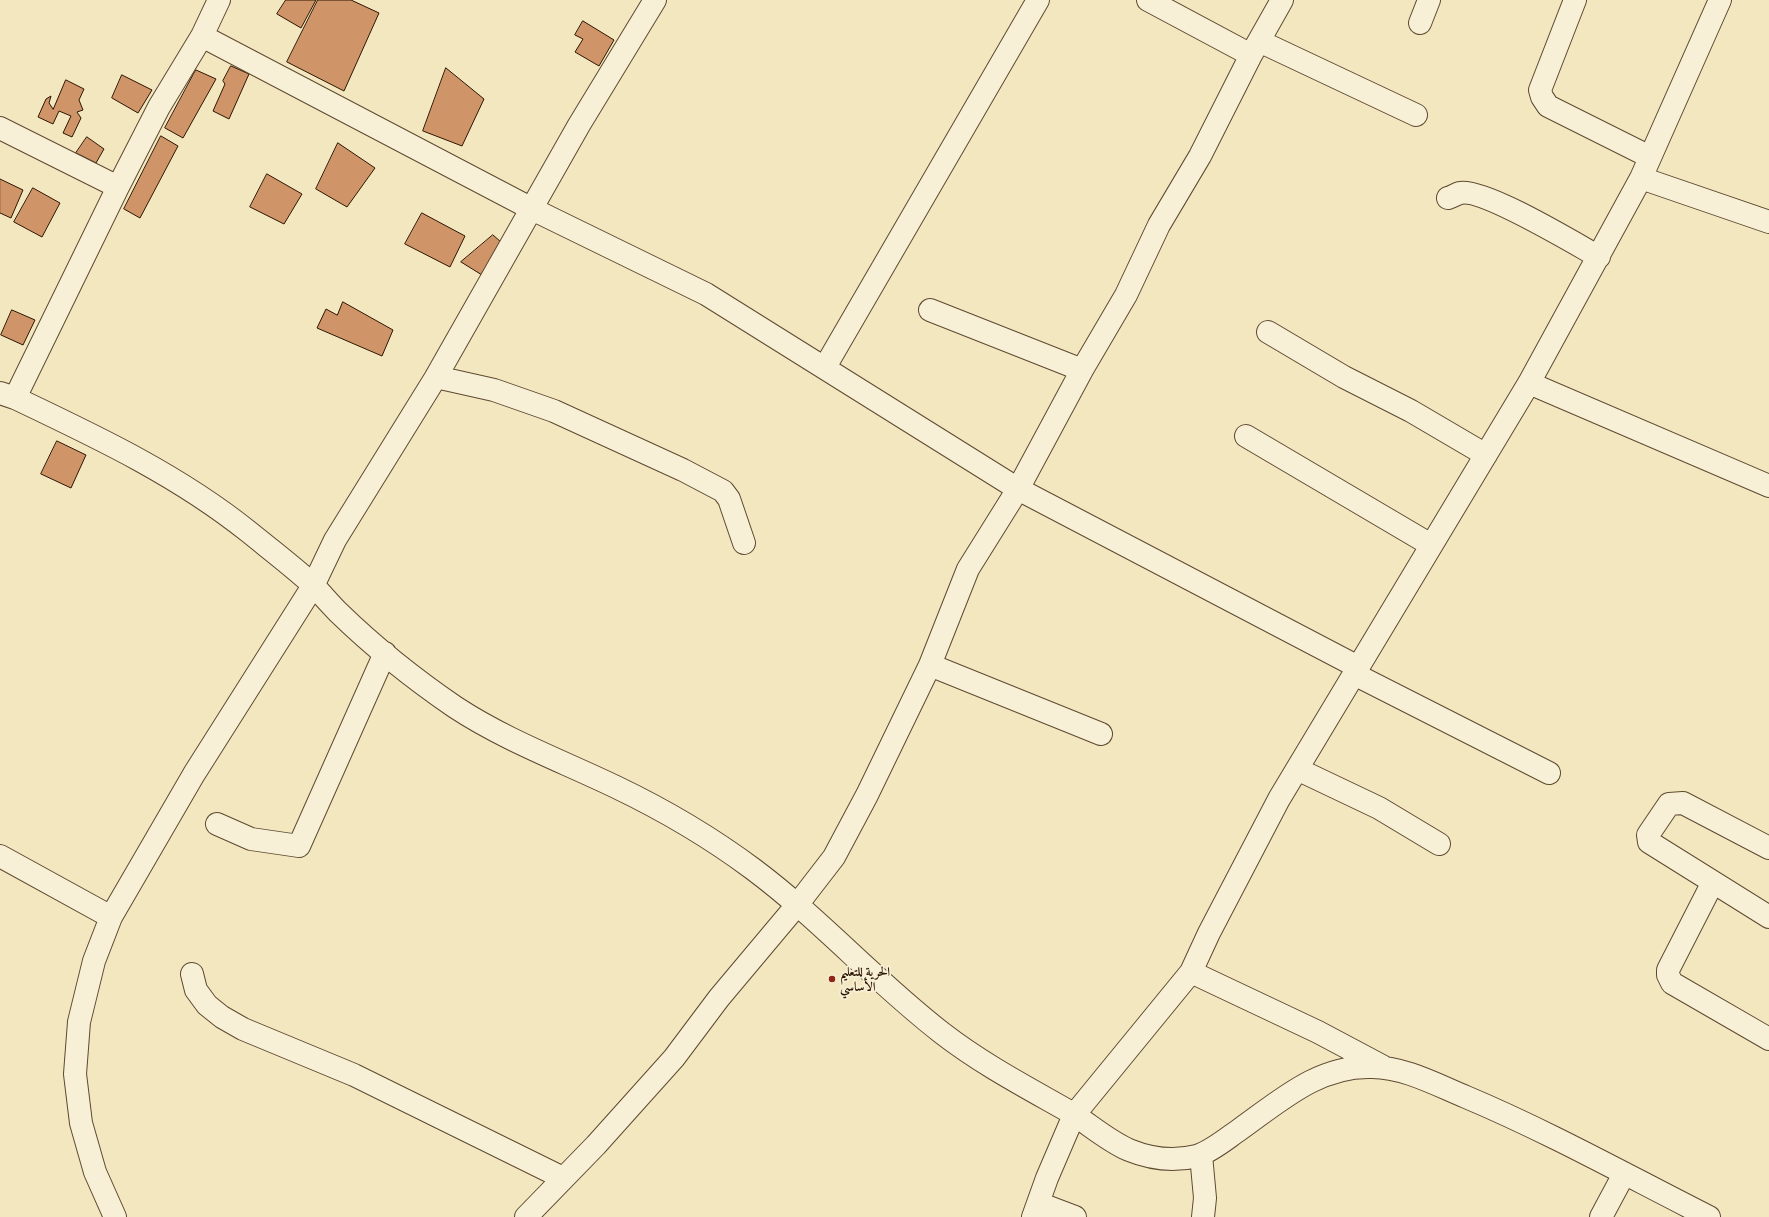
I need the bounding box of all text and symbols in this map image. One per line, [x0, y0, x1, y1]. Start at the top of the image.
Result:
place label: الحرية للتعليم الأساسي [840, 964, 890, 995]
marker: الحرية للتعليم الأساسي [827, 974, 837, 984]

